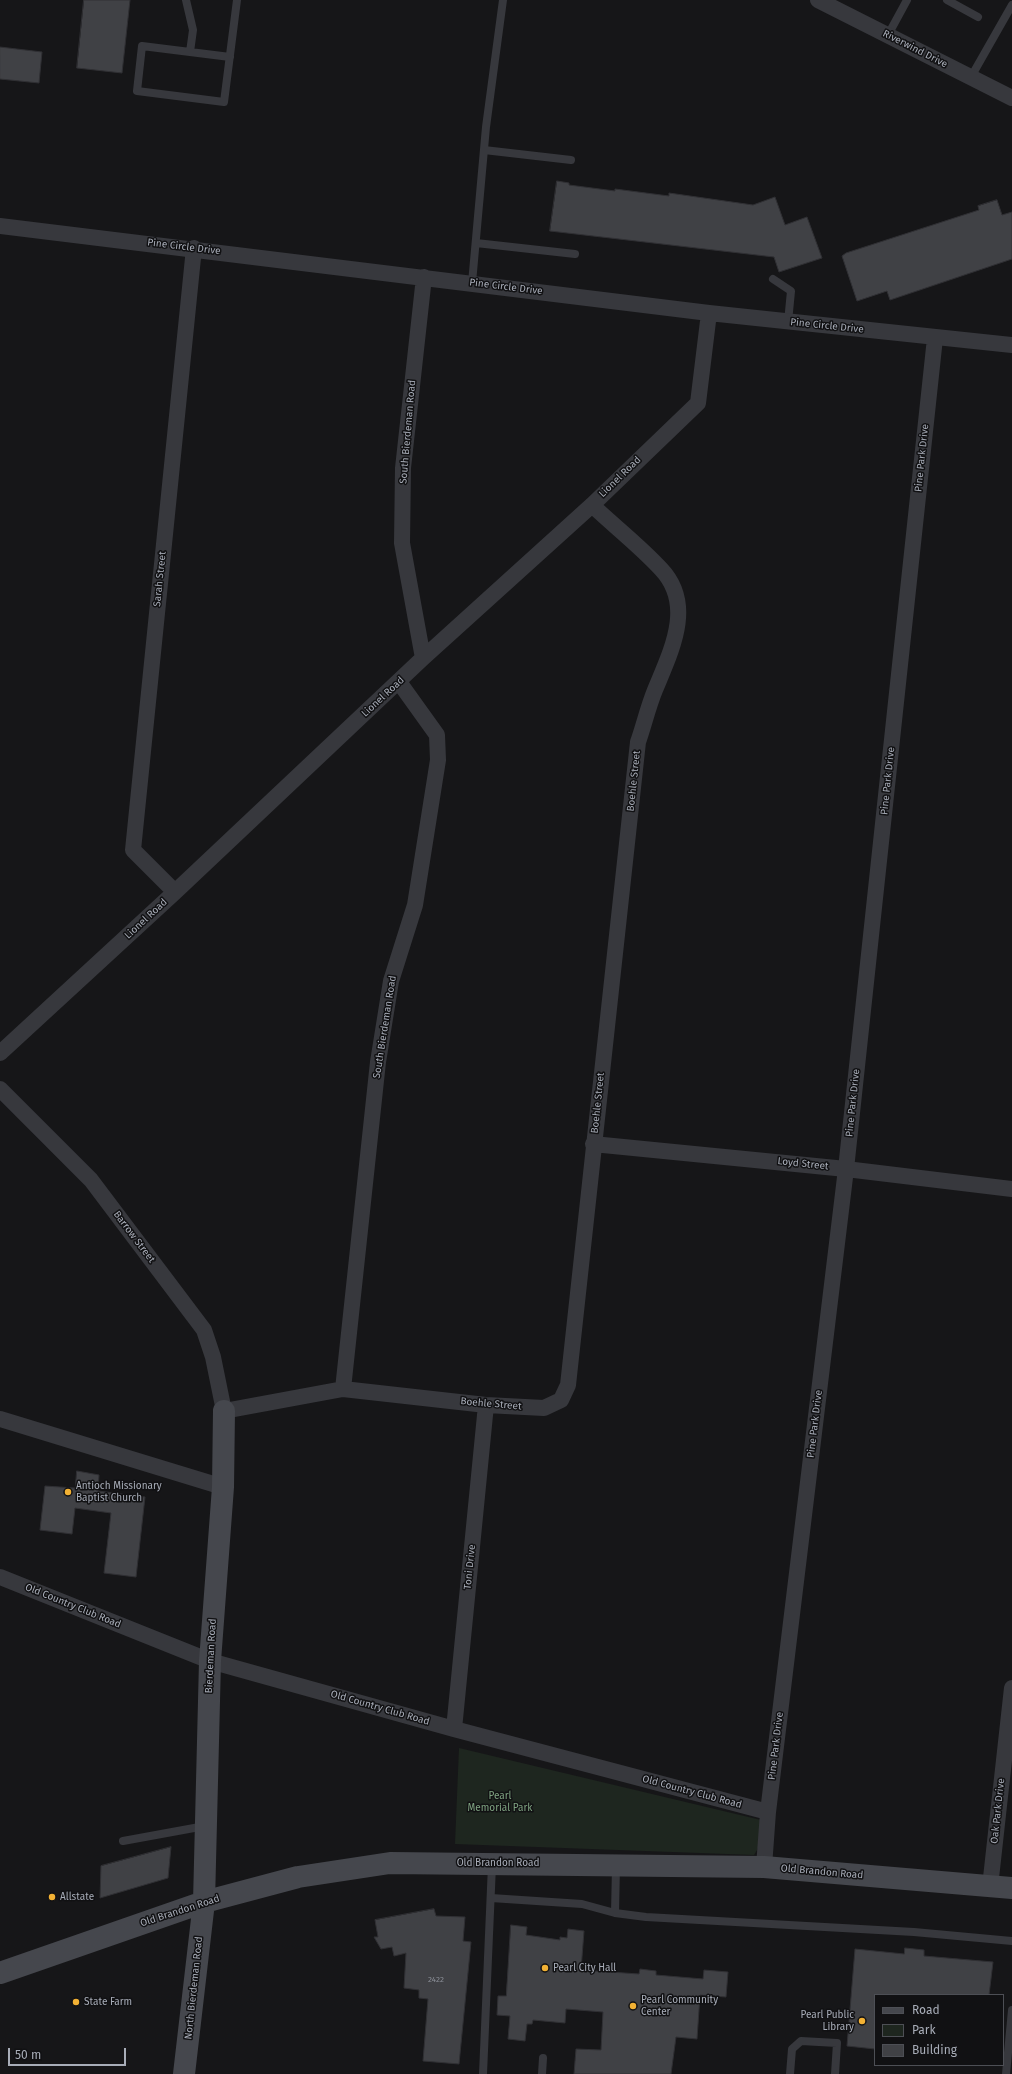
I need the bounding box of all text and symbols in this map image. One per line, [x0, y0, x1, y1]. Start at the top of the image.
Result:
street label: Riverwind Drive [881, 28, 949, 70]
street label: Pine Circle Drive [147, 237, 221, 257]
street label: Pine Circle Drive [469, 277, 543, 297]
street label: Pine Circle Drive [790, 316, 864, 336]
street label: South Bierdeman Road [397, 380, 419, 484]
street label: Pine Park Drive [912, 423, 932, 493]
street label: Lionel Road [597, 454, 643, 500]
street label: Sarah Street [151, 551, 169, 607]
street label: Lionel Road [359, 674, 407, 720]
street label: Pine Park Drive [878, 746, 898, 816]
street label: Boehle Street [625, 750, 643, 812]
street label: Lionel Road [122, 896, 170, 942]
street label: South Bierdeman Road [371, 975, 399, 1079]
street label: Pine Park Drive [843, 1068, 863, 1138]
street label: Boehle Street [589, 1072, 607, 1134]
street label: Loyd Street [777, 1155, 829, 1173]
street label: Barrow Street [111, 1209, 157, 1265]
street label: Pine Park Drive [805, 1389, 825, 1459]
street label: Boehle Street [460, 1395, 522, 1413]
place label: Antioch Missionary Baptist Church [76, 1480, 162, 1504]
marker: Antioch Missionary Baptist Church [63, 1487, 73, 1497]
street label: Toni Drive [462, 1544, 478, 1590]
street label: Old Country Club Road [23, 1581, 123, 1631]
street label: Bierdeman Road [203, 1618, 219, 1694]
street label: Old Country Club Road [329, 1688, 431, 1728]
street label: Pine Park Drive [766, 1711, 786, 1781]
street label: Old Country Club Road [641, 1773, 743, 1811]
street label: Oak Park Drive [989, 1778, 1007, 1844]
park label: Pearl Memorial Park [468, 1790, 532, 1814]
street label: Old Brandon Road [457, 1857, 539, 1869]
street label: Old Brandon Road [780, 1862, 864, 1882]
place label: Allstate [60, 1891, 94, 1903]
marker: Allstate [47, 1892, 57, 1902]
street label: Old Brandon Road [139, 1893, 221, 1929]
street label: North Bierdeman Road [183, 1936, 205, 2040]
place label: Pearl City Hall [553, 1962, 616, 1974]
marker: Pearl City Hall [540, 1963, 550, 1973]
house number: 2422 [428, 1975, 444, 1985]
place label: Pearl Community Center [641, 1994, 718, 2018]
legend [874, 1994, 1004, 2066]
place label: State Farm [84, 1996, 132, 2008]
marker: State Farm [71, 1997, 81, 2007]
marker: Pearl Community Center [628, 2001, 638, 2011]
text: Road [912, 2003, 940, 2017]
place label: Pearl Public Library [800, 2009, 854, 2032]
marker: Pearl Public Library [857, 2016, 867, 2026]
text: Park [912, 2023, 936, 2037]
scale bar [10, 2040, 128, 2066]
text: Building [912, 2043, 957, 2057]
text: 50 m [15, 2048, 41, 2062]

